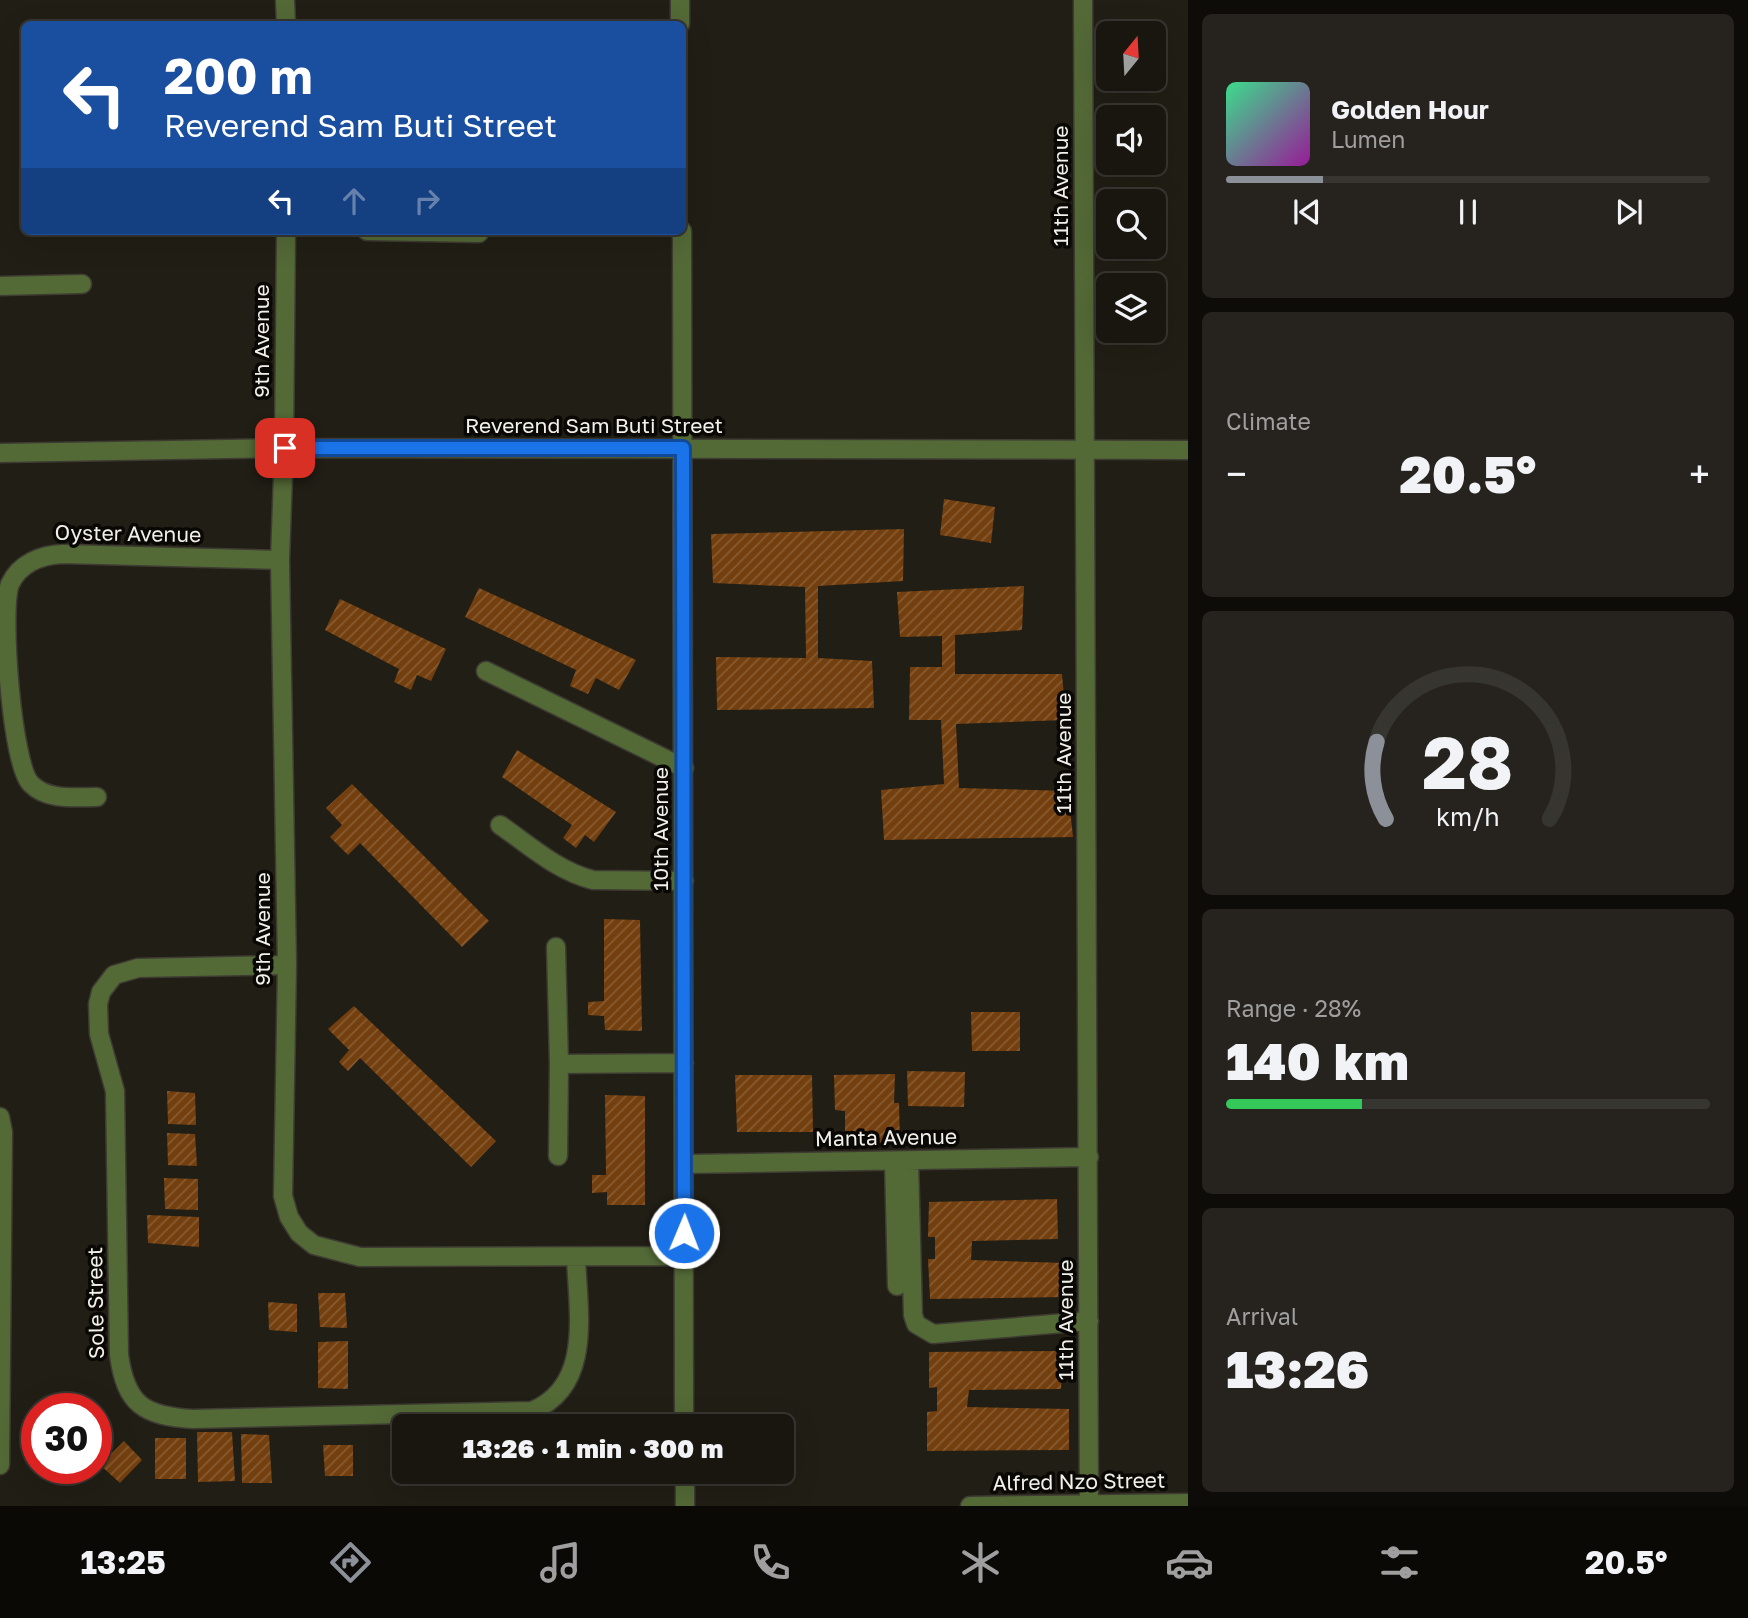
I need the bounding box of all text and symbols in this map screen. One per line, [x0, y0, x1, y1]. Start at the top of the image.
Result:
north arrow [1096, 21, 1166, 91]
map controls [1096, 21, 1166, 343]
text: 200 m [164, 46, 313, 105]
icon: left [49, 49, 140, 140]
text: Golden Hour [1331, 94, 1489, 125]
button: sound [1096, 105, 1166, 175]
text: Reverend Sam Buti Street [164, 106, 557, 144]
street label: 11th Avenue [1047, 125, 1073, 247]
text: Lumen [1331, 125, 1405, 153]
icon: left [262, 182, 300, 220]
icon: ahead [335, 182, 373, 220]
icon: right [408, 182, 446, 220]
button: search [1096, 189, 1166, 259]
icon: previous [1288, 193, 1326, 231]
icon: pause [1449, 193, 1487, 231]
icon: next [1610, 193, 1648, 231]
button: layers [1096, 273, 1166, 343]
street label: 9th Avenue [248, 284, 274, 398]
text: Climate [1226, 407, 1311, 435]
street label: Reverend Sam Buti Street [465, 412, 723, 438]
pin [255, 418, 315, 478]
icon: arrive [266, 429, 304, 467]
text: 20.5° [1400, 442, 1536, 504]
text: − [1226, 451, 1247, 496]
text: + [1689, 451, 1710, 496]
street label: Oyster Avenue [55, 519, 202, 547]
street label: 11th Avenue [1050, 692, 1076, 814]
text: 28 [1423, 718, 1514, 805]
street label: 10th Avenue [647, 767, 673, 891]
text: km/h [1436, 801, 1500, 832]
street label: 9th Avenue [249, 872, 275, 986]
text: Range · 28% [1226, 994, 1361, 1022]
text: 140 km [1226, 1029, 1409, 1091]
street label: Manta Avenue [815, 1123, 957, 1151]
position arrow [647, 1196, 721, 1270]
street label: Sole Street [81, 1247, 109, 1359]
street label: 11th Avenue [1052, 1259, 1078, 1381]
text: Arrival [1226, 1302, 1298, 1330]
text: 13:26 [1226, 1337, 1369, 1399]
speed limit sign: 30 [21, 1393, 112, 1484]
text: 13:26 · 1 min · 300 m [463, 1433, 723, 1464]
street label: Alfred Nzo Street [992, 1466, 1166, 1496]
icon: directions [326, 1538, 375, 1587]
icon: music [536, 1538, 585, 1587]
icon: phone [746, 1538, 795, 1587]
icon: climate [956, 1538, 1005, 1587]
icon: car [1165, 1538, 1214, 1587]
icon: filters [1375, 1538, 1424, 1587]
text: 13:25 [80, 1543, 166, 1581]
text: 20.5° [1585, 1543, 1668, 1581]

